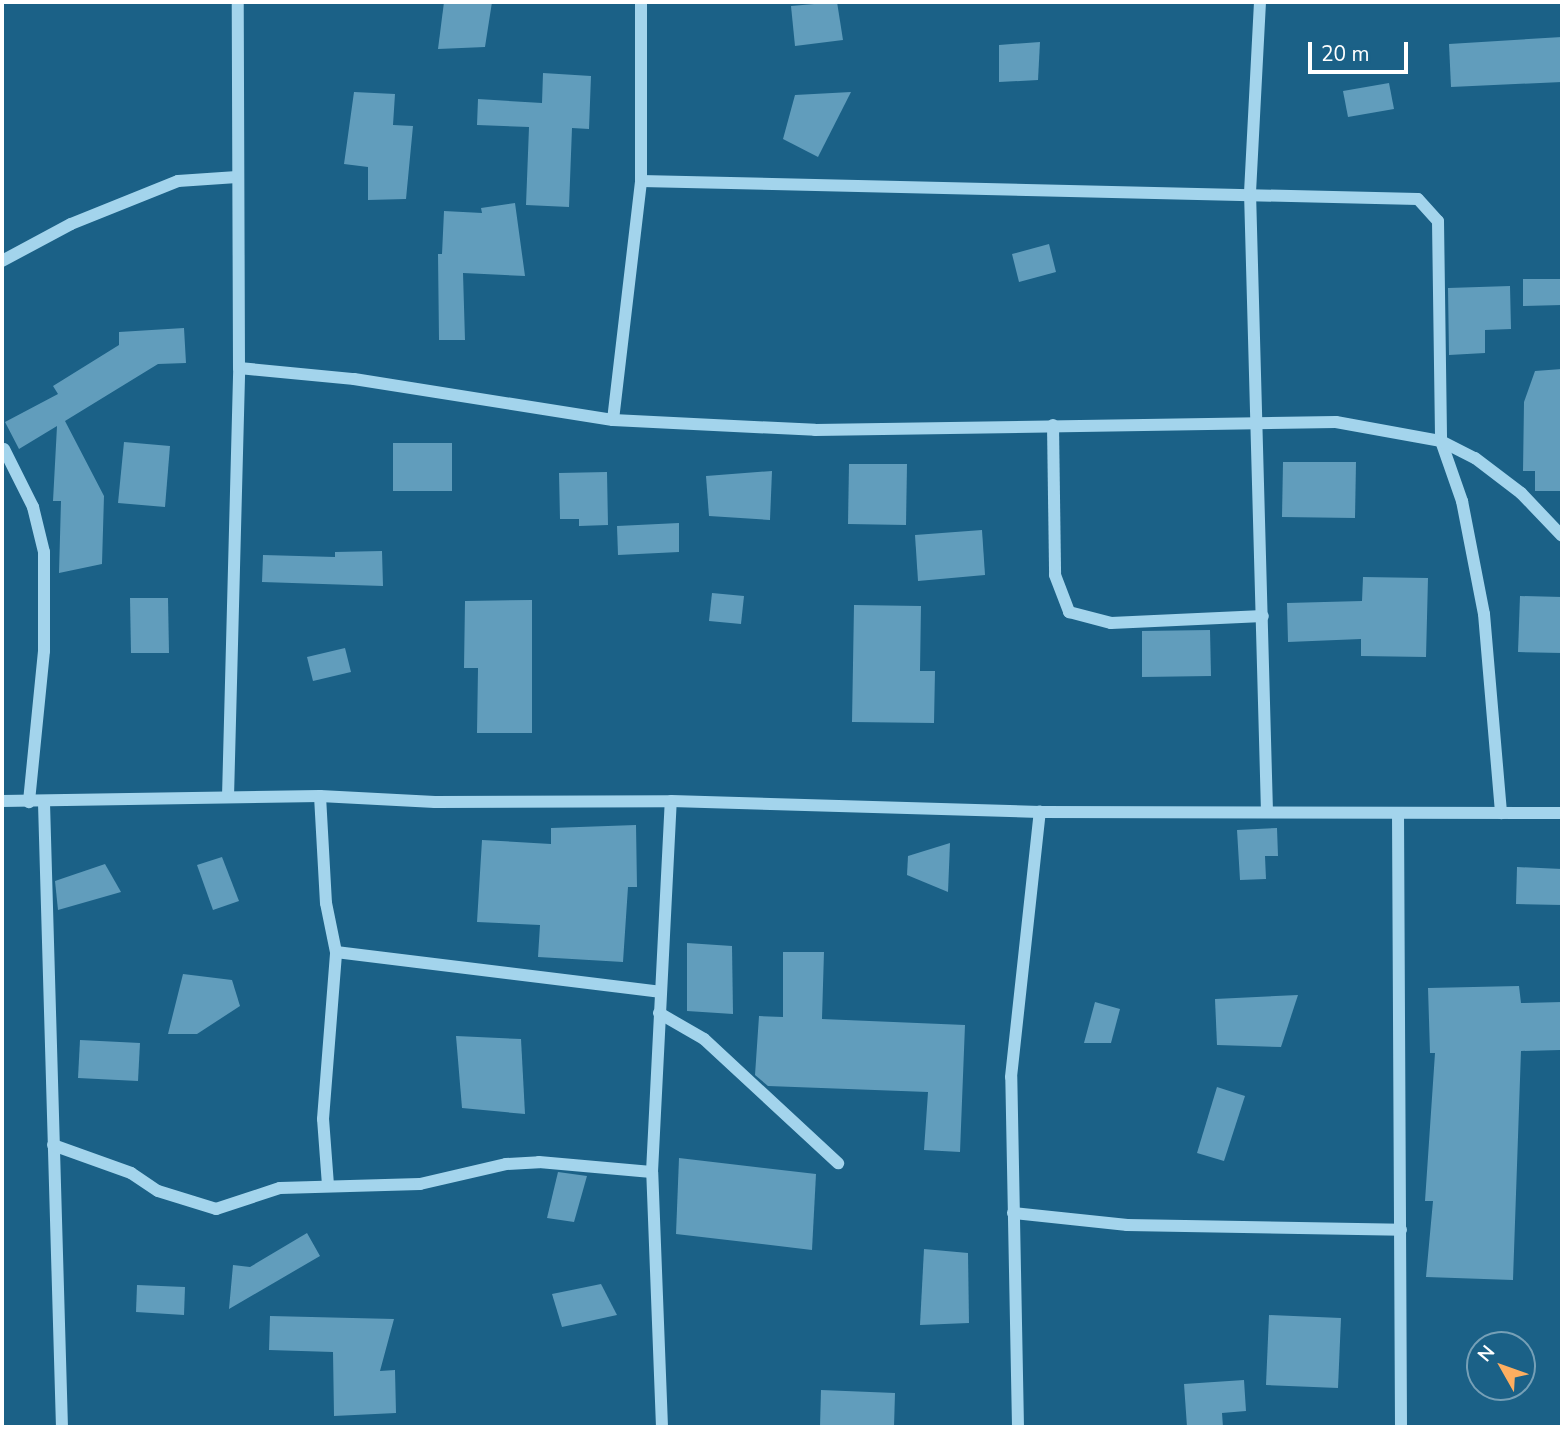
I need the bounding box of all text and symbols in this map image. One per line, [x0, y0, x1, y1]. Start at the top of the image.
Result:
scale bar [1312, 28, 1412, 72]
text: 20 m [1321, 40, 1370, 68]
north arrow [1466, 1331, 1536, 1401]
text: N [1472, 1340, 1501, 1368]

